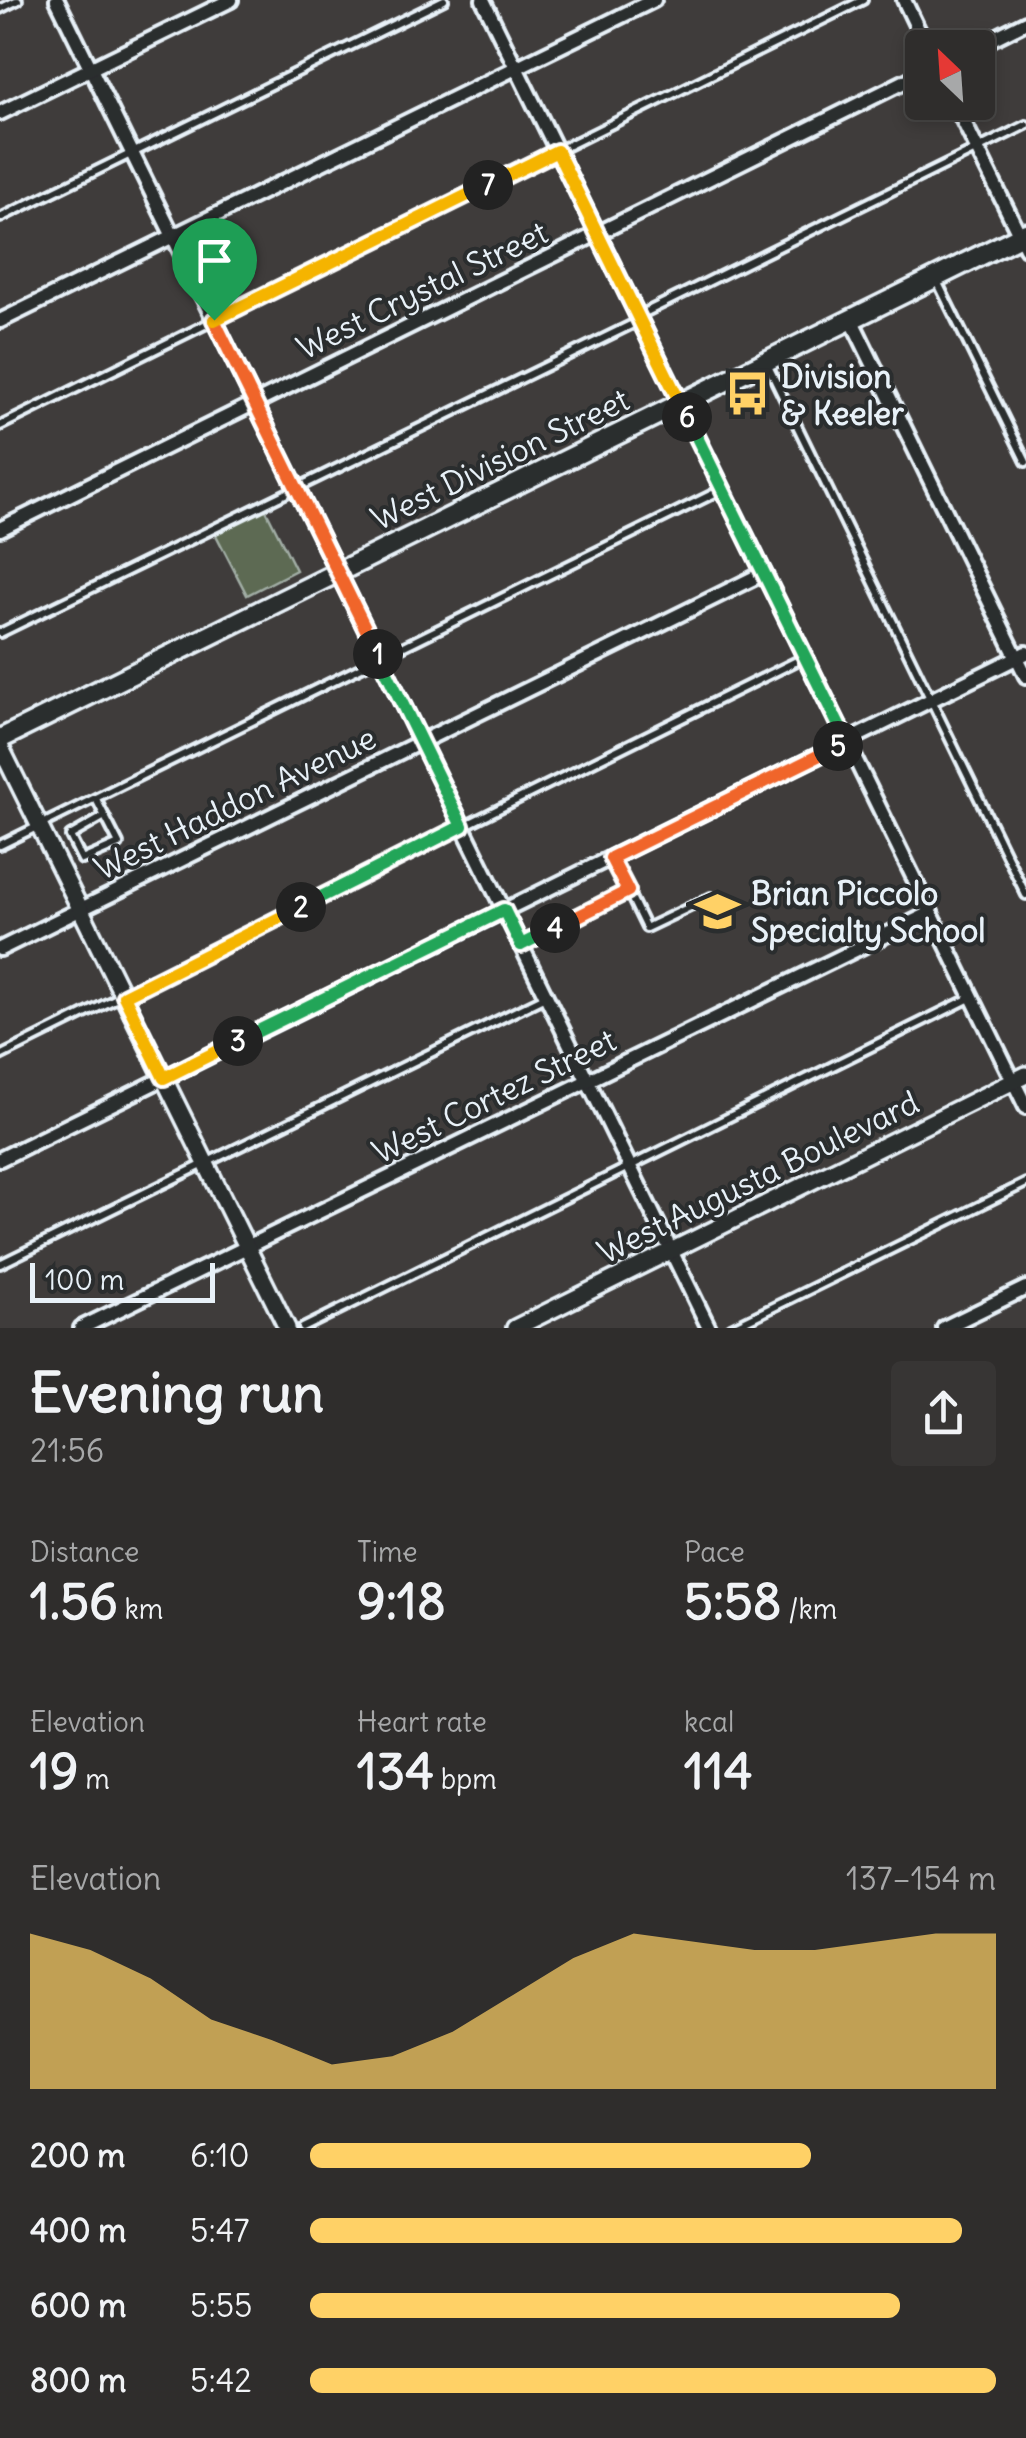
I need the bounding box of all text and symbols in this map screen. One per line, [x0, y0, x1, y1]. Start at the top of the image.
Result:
north arrow [905, 30, 995, 120]
map controls [905, 30, 995, 120]
pin: 7 [463, 160, 513, 210]
text: 7 [481, 167, 495, 203]
street label: West Crystal Street [290, 211, 554, 368]
pin [172, 218, 257, 321]
icon: arrive [187, 233, 242, 288]
place label: Division & Keeler [781, 356, 905, 434]
bus stop icon: Division & Keeler [724, 370, 772, 418]
street label: West Division Street [364, 379, 636, 539]
pin: 6 [662, 392, 712, 442]
text: 6 [679, 399, 695, 435]
pin: 1 [353, 629, 403, 679]
text: 1 [372, 636, 384, 672]
street label: West Haddon Avenue [87, 717, 383, 889]
pin: 5 [813, 721, 863, 771]
text: 5 [830, 728, 846, 764]
place label: Brian Piccolo Specialty School [751, 873, 985, 951]
pin: 2 [276, 882, 326, 932]
school or university icon: Brian Piccolo Specialty School [694, 887, 742, 935]
text: 2 [293, 889, 309, 925]
pin: 4 [530, 903, 580, 953]
text: 4 [547, 910, 563, 946]
pin: 3 [213, 1016, 263, 1066]
street label: West Cortez Street [366, 1019, 623, 1173]
text: 3 [230, 1023, 246, 1059]
street label: West Augusta Boulevard [591, 1081, 925, 1273]
scale bar [30, 1258, 215, 1302]
text: 100 m [45, 1262, 124, 1298]
text: Evening run [30, 1358, 324, 1427]
button: share [891, 1361, 996, 1466]
text: 21:56 [30, 1430, 104, 1471]
text: Distance [30, 1534, 139, 1570]
text: Time [357, 1534, 418, 1570]
text: Pace [684, 1534, 745, 1570]
text: 1.56 [30, 1570, 118, 1633]
text: 9:18 [357, 1570, 446, 1633]
text: 5:58 [684, 1570, 782, 1633]
text: km [118, 1591, 163, 1627]
text: /km [782, 1591, 837, 1627]
text: Elevation [30, 1704, 145, 1740]
text: Heart rate [357, 1704, 487, 1740]
text: kcal [684, 1704, 734, 1740]
text: 19 [30, 1740, 79, 1803]
text: 134 [357, 1740, 434, 1803]
text: 114 [684, 1740, 753, 1803]
text: m [79, 1761, 110, 1797]
text: bpm [434, 1761, 497, 1797]
text: Elevation [30, 1858, 161, 1899]
text: 137–154 m [846, 1858, 996, 1899]
text: 200 m [30, 2135, 125, 2176]
text: 6:10 [190, 2135, 249, 2176]
text: 400 m [30, 2210, 126, 2251]
text: 5:47 [190, 2210, 250, 2251]
text: 600 m [30, 2285, 126, 2326]
text: 5:55 [190, 2285, 252, 2326]
text: 800 m [30, 2360, 126, 2401]
text: 5:42 [190, 2360, 252, 2401]

